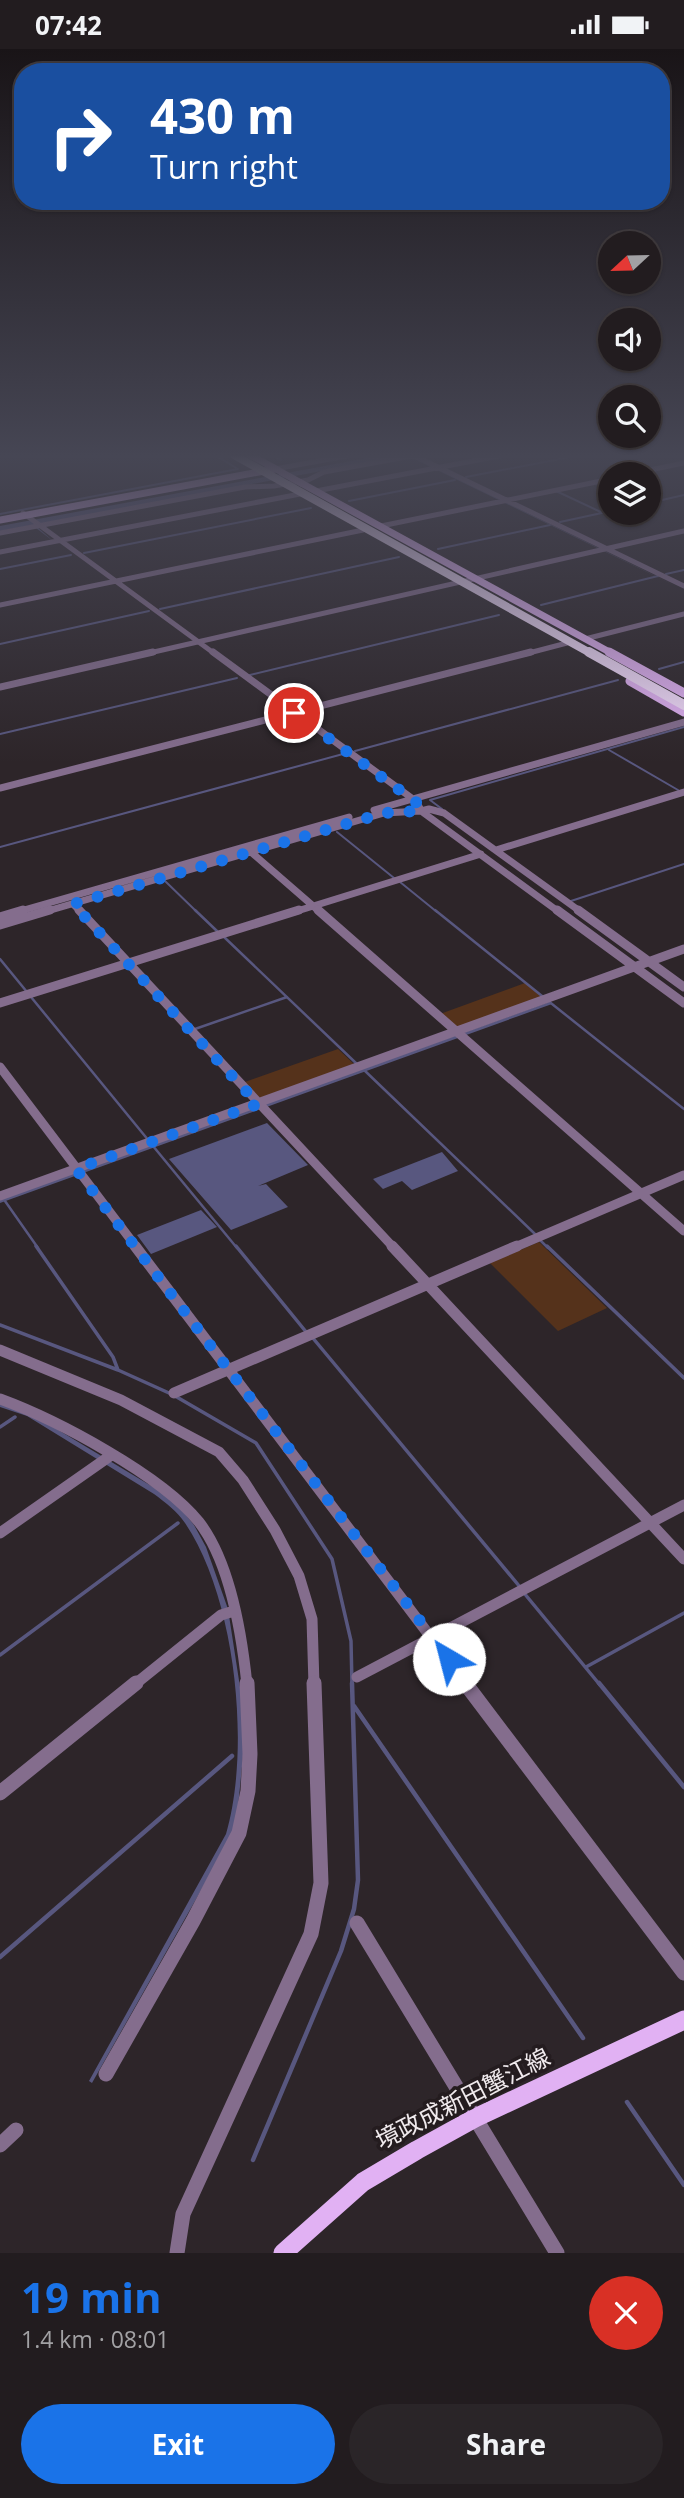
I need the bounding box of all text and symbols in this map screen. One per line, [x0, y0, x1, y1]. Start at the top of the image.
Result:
text: 07:42 [35, 7, 102, 43]
text: 430 m [150, 82, 295, 148]
icon: right [35, 91, 126, 182]
text: Turn right [150, 145, 298, 188]
north arrow [598, 231, 662, 294]
map controls [598, 231, 661, 525]
button: sound [598, 308, 661, 371]
button: search [598, 385, 661, 448]
button: layers [598, 462, 661, 525]
pin [264, 683, 324, 743]
icon: arrive [275, 694, 313, 732]
position arrow [412, 1622, 486, 1696]
street label: 境政成新田蟹江線 [369, 2039, 555, 2156]
text: 19 min [21, 2268, 162, 2325]
button: close [589, 2276, 663, 2350]
text: 1.4 km · 08:01 [21, 2323, 169, 2355]
button: Exit [21, 2404, 335, 2484]
button: Share [349, 2404, 663, 2484]

